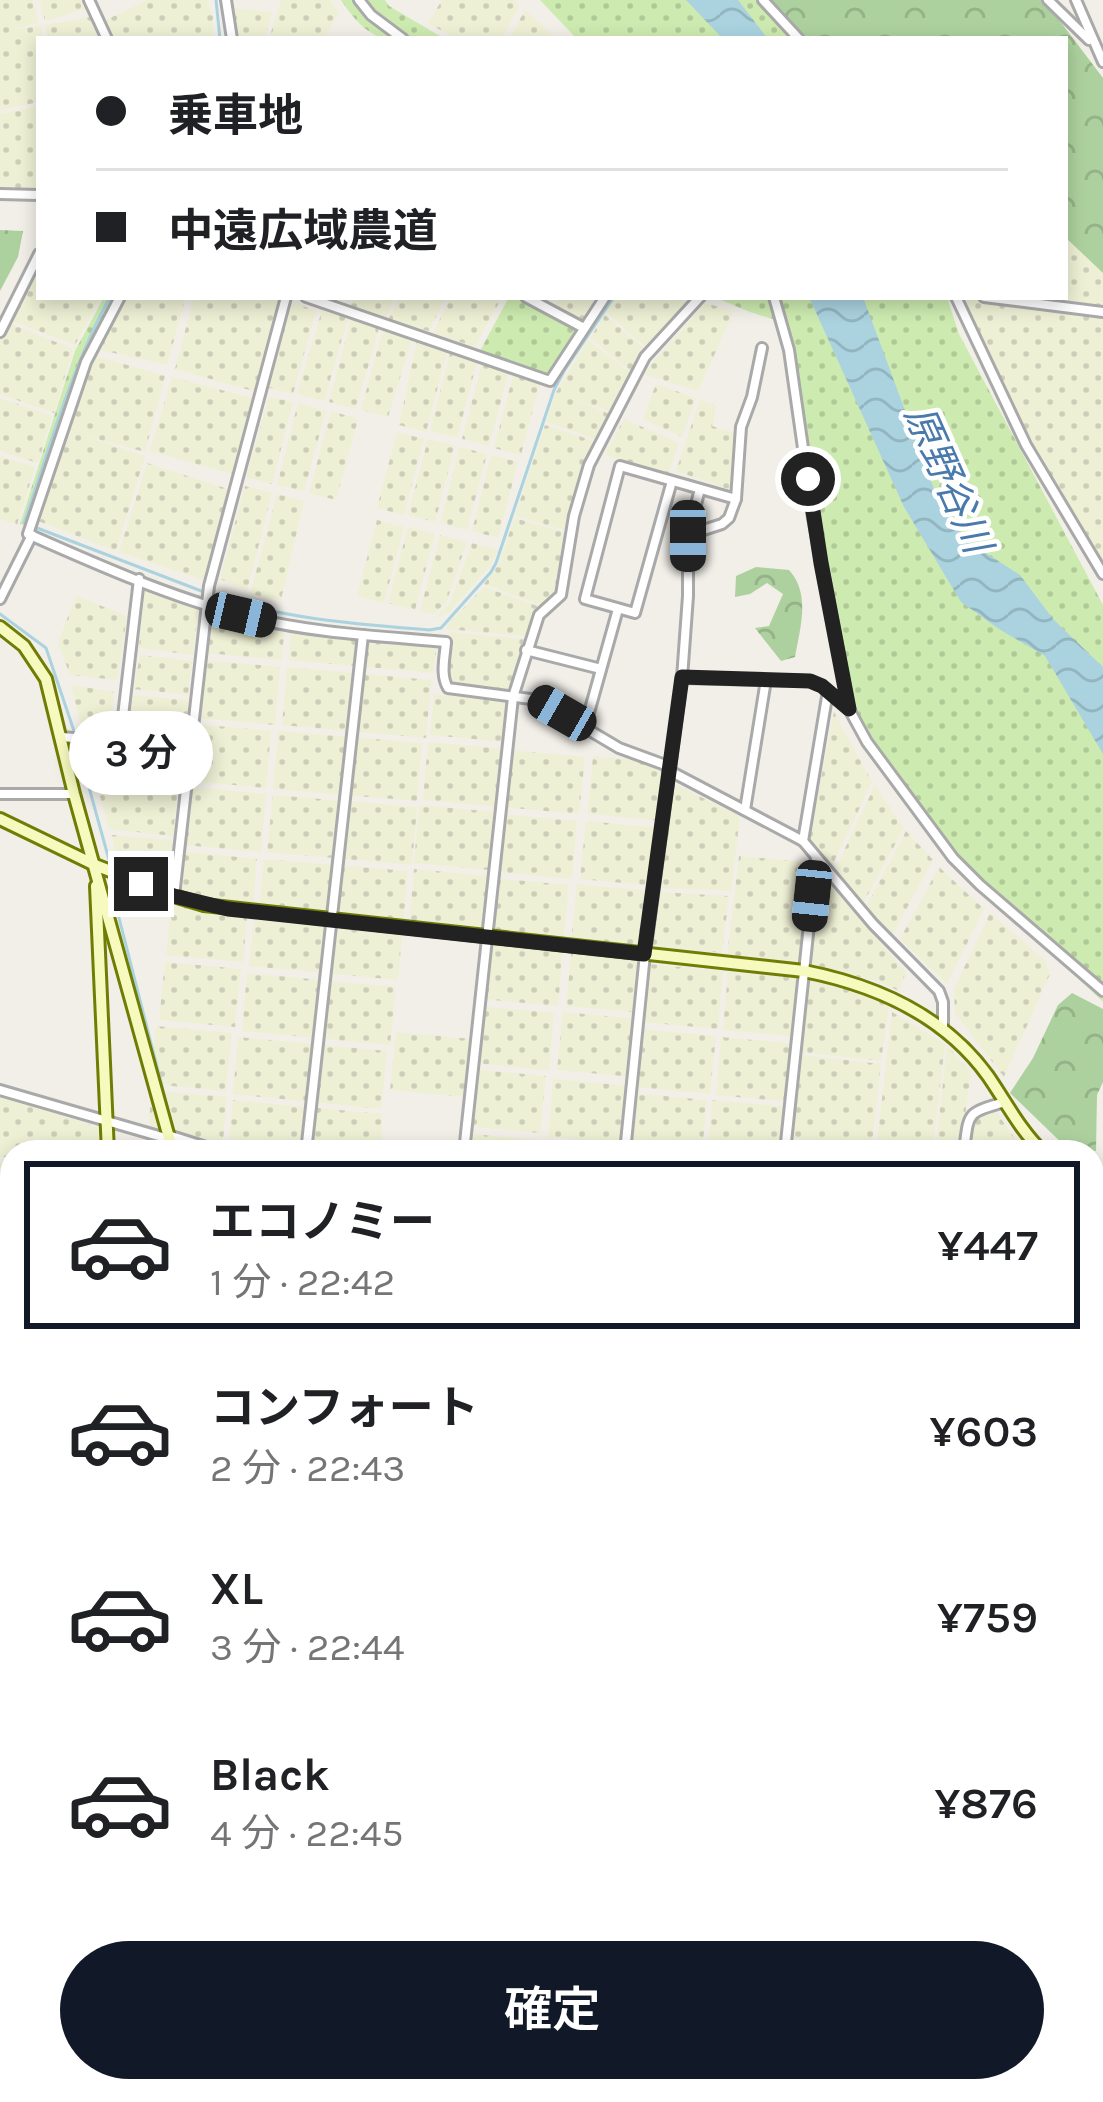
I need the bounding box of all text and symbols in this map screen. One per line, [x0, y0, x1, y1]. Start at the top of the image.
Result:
text: 乗車地 [168, 90, 303, 142]
text: 中遠広域農道 [168, 205, 438, 257]
water label: 原野谷川 [895, 398, 1002, 563]
route start [781, 452, 835, 506]
car [670, 500, 706, 572]
car [202, 589, 280, 641]
car [522, 679, 602, 747]
callout: 3 分 [69, 710, 213, 794]
text: 3 分 [105, 730, 177, 776]
route end [114, 857, 168, 911]
car [790, 858, 834, 934]
icon: car [66, 1191, 174, 1299]
text: エコノミー [210, 1196, 435, 1248]
text: ¥447 [937, 1219, 1038, 1271]
text: 1 分 · 22:42 [210, 1259, 395, 1305]
icon: car [66, 1377, 174, 1485]
text: コンフォート [210, 1382, 479, 1434]
text: ¥603 [930, 1405, 1038, 1457]
text: 2 分 · 22:43 [210, 1445, 405, 1491]
icon: car [66, 1563, 174, 1671]
text: XL [210, 1563, 263, 1615]
text: ¥759 [937, 1591, 1038, 1643]
text: 3 分 · 22:44 [210, 1624, 405, 1670]
icon: car [66, 1749, 174, 1857]
text: Black [210, 1749, 330, 1801]
text: ¥876 [934, 1777, 1038, 1829]
text: 4 分 · 22:45 [210, 1810, 404, 1856]
button: 確定 [60, 1941, 1044, 2079]

